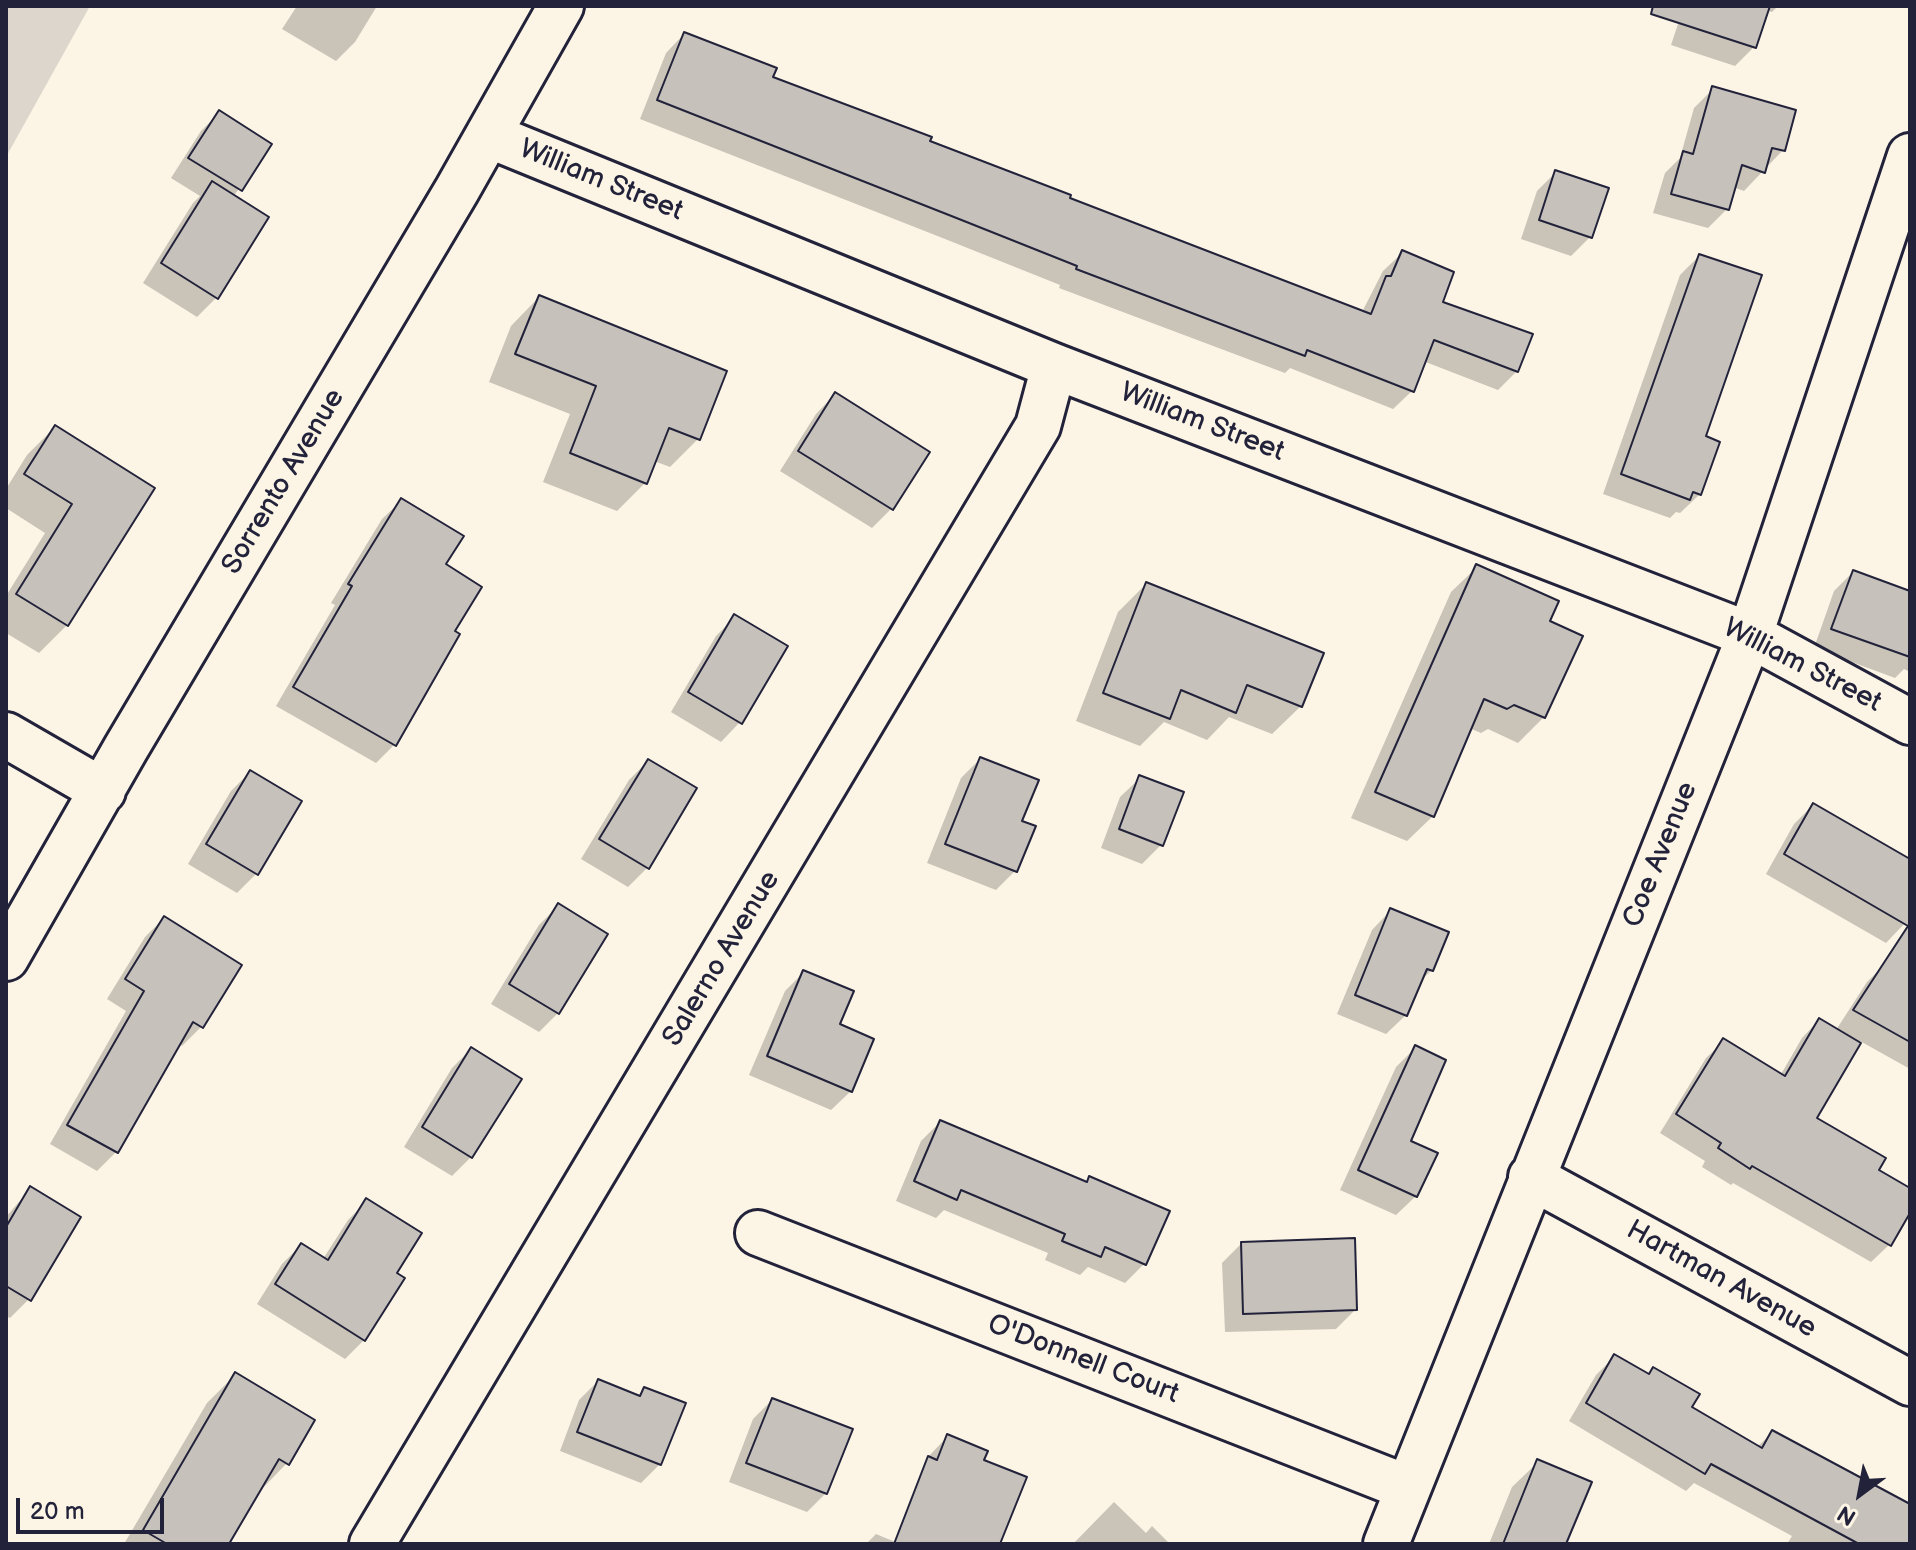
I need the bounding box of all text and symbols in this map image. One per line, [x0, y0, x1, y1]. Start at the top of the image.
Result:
street label: William Street [514, 133, 688, 229]
street label: William Street [1115, 376, 1289, 470]
street label: Sorrento Avenue [215, 383, 353, 581]
street label: William Street [1717, 612, 1887, 720]
street label: Coe Avenue [1617, 777, 1705, 933]
street label: Salerno Avenue [656, 865, 788, 1053]
street label: Hartman Avenue [1620, 1214, 1822, 1346]
street label: O'Donnell Court [983, 1308, 1183, 1412]
north arrow [1820, 1454, 1900, 1534]
scale bar [20, 1482, 168, 1532]
text: 20 m [30, 1497, 85, 1526]
text: N [1833, 1499, 1861, 1531]

